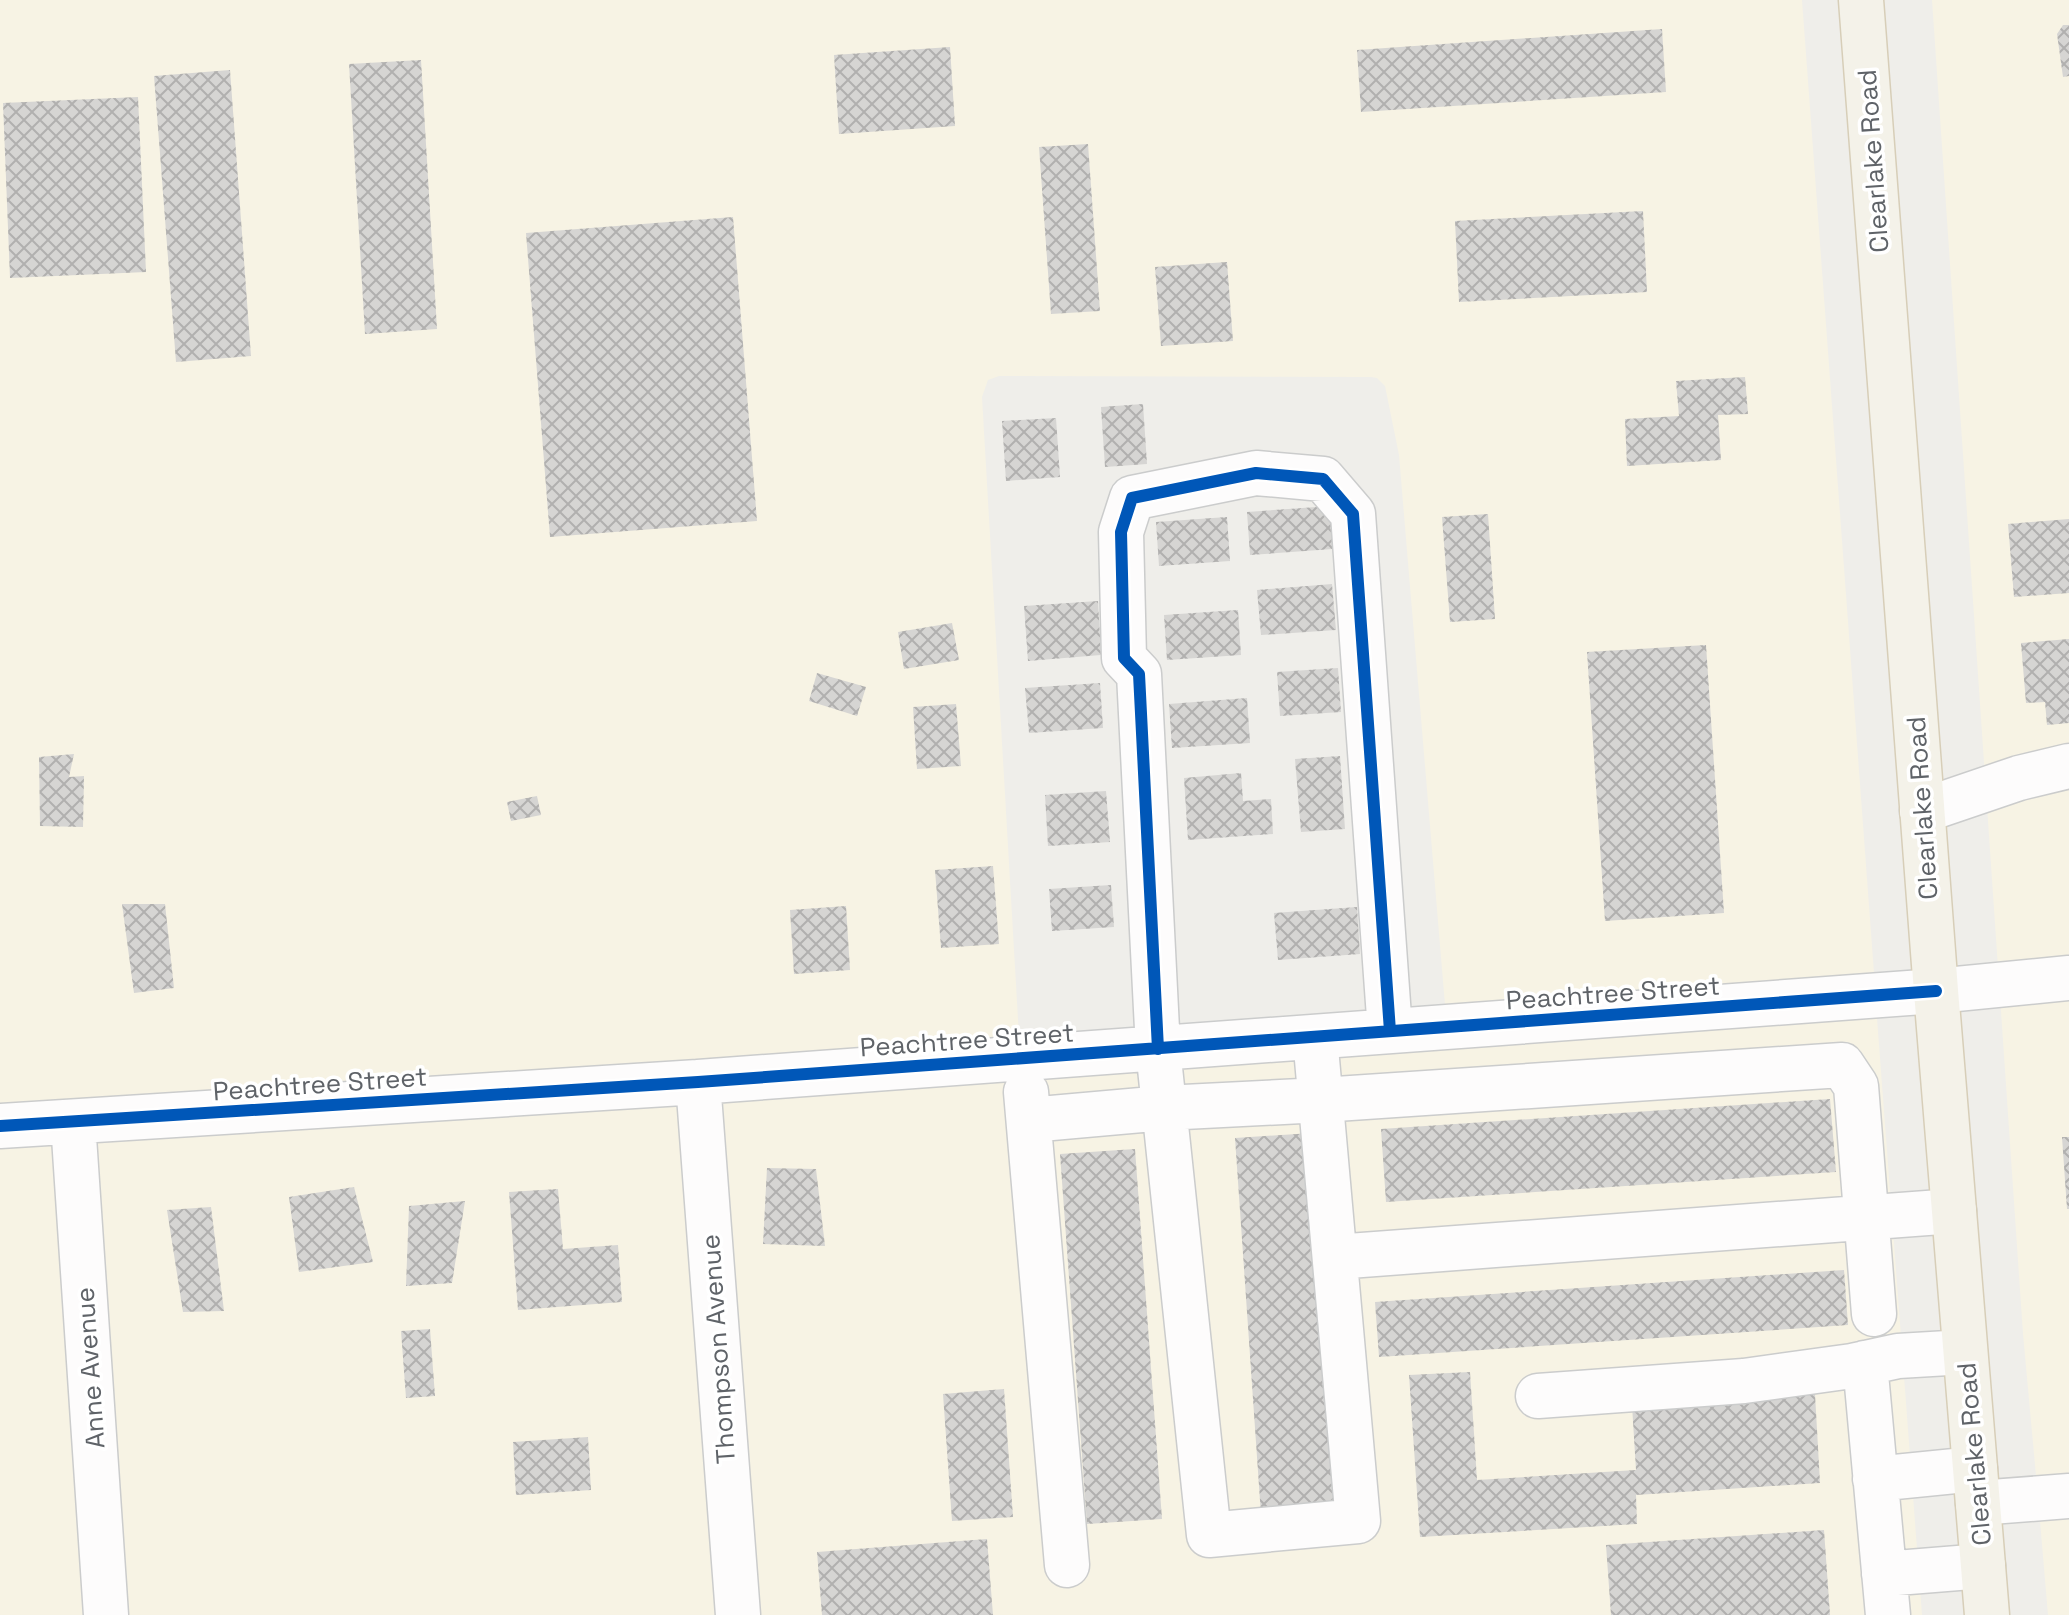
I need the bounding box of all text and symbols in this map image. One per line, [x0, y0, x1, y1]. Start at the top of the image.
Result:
street label: Clearlake Road [1850, 68, 1896, 254]
street label: Clearlake Road [1899, 715, 1945, 901]
street label: Peachtree Street [1505, 969, 1721, 1017]
street label: Peachtree Street [859, 1016, 1075, 1064]
street label: Peachtree Street [212, 1060, 428, 1108]
street label: Thompson Avenue [693, 1233, 743, 1465]
street label: Anne Avenue [67, 1286, 113, 1450]
street label: Clearlake Road [1949, 1361, 1999, 1547]

